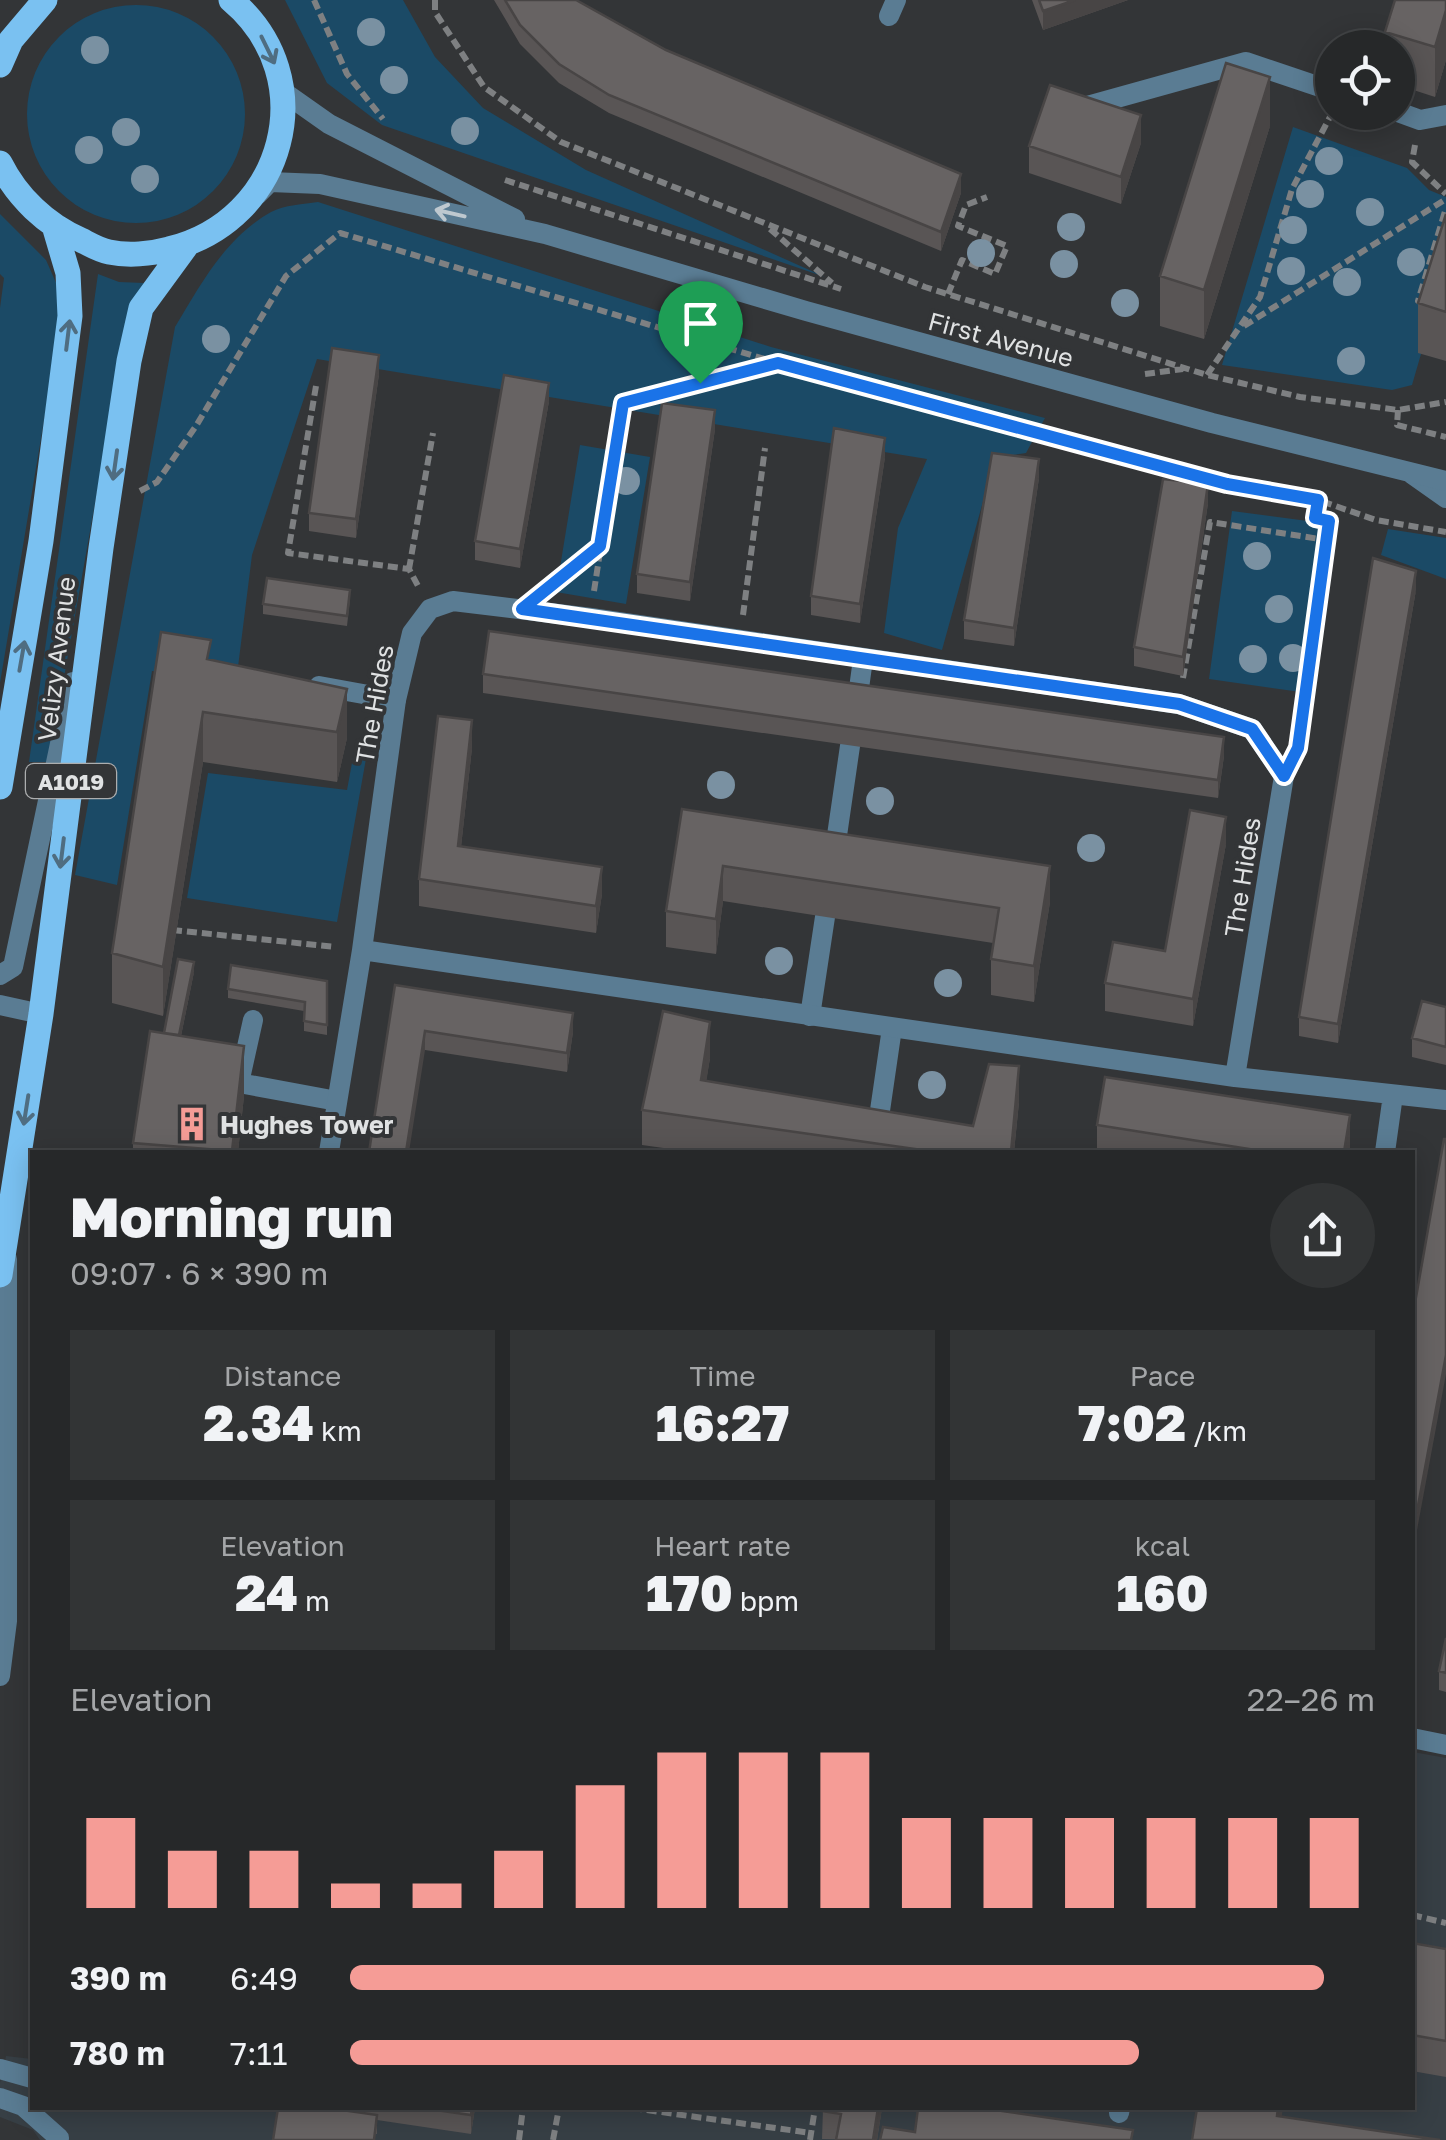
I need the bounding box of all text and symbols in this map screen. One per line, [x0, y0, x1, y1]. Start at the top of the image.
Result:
map controls [1315, 30, 1415, 130]
button: locate [1315, 30, 1415, 130]
one-way arrow [259, 34, 278, 64]
one-way arrow [435, 203, 467, 221]
pin [658, 281, 743, 384]
icon: arrive [673, 296, 728, 351]
street label: First Avenue [925, 305, 1077, 373]
one-way arrow [59, 319, 78, 351]
one-way arrow [105, 449, 123, 481]
street label: Velizy Avenue [31, 575, 81, 743]
one-way arrow [13, 641, 32, 673]
street label: The Hides [348, 642, 400, 766]
road number: A1019 [26, 764, 116, 798]
street label: The Hides [1217, 815, 1267, 939]
one-way arrow [52, 836, 71, 868]
one-way arrow [16, 1093, 35, 1126]
building icon: Hughes Tower [173, 1105, 211, 1143]
place label: Hughes Tower [220, 1109, 394, 1140]
text: Morning run [70, 1183, 393, 1249]
button: share [1270, 1183, 1375, 1288]
text: 09:07 · 6 × 390 m [70, 1254, 328, 1292]
text: Distance [224, 1359, 341, 1392]
text: Time [690, 1359, 755, 1392]
text: Pace [1130, 1359, 1195, 1392]
text: 2.34 [203, 1392, 314, 1452]
text: 16:27 [656, 1392, 789, 1452]
text: 7:02 [1078, 1392, 1186, 1452]
text: km [314, 1414, 362, 1447]
text: /km [1186, 1414, 1247, 1447]
text: Elevation [220, 1529, 345, 1562]
text: Heart rate [654, 1529, 791, 1562]
text: kcal [1135, 1529, 1190, 1562]
text: 24 [235, 1562, 298, 1622]
text: 170 [646, 1562, 733, 1622]
text: 160 [1117, 1562, 1208, 1622]
text: m [298, 1584, 330, 1617]
text: bpm [733, 1584, 799, 1617]
text: Elevation [70, 1680, 212, 1718]
text: 22–26 m [1247, 1680, 1375, 1718]
text: 390 m [70, 1959, 167, 1997]
text: 6:49 [230, 1959, 298, 1997]
text: 780 m [70, 2034, 165, 2072]
text: 7:11 [230, 2034, 288, 2072]

